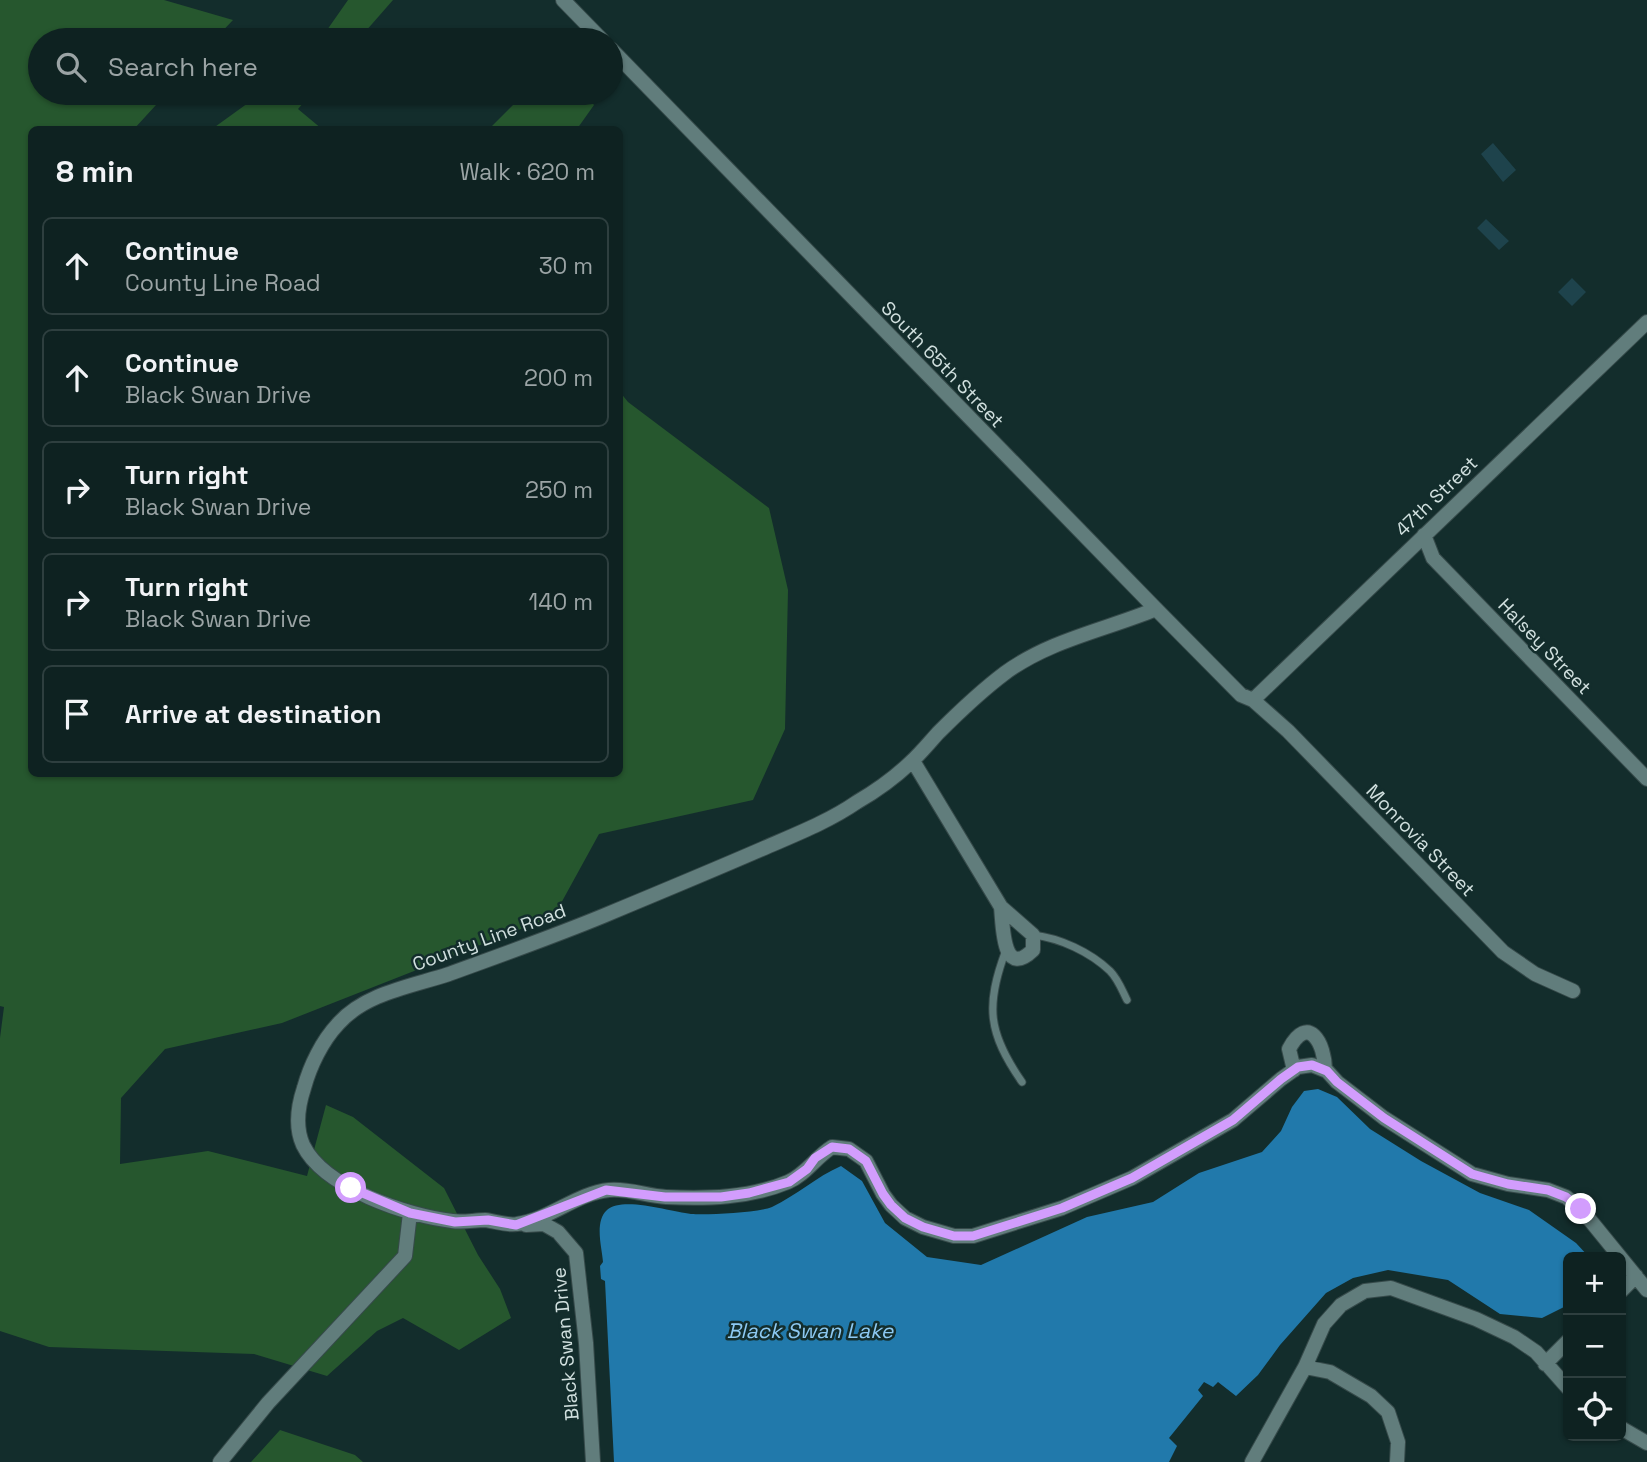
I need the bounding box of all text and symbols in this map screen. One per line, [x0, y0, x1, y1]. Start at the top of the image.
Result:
search box [28, 28, 623, 105]
icon: search [52, 48, 90, 86]
text: Search here [108, 50, 258, 84]
text: 8 min [56, 152, 134, 191]
text: Walk · 620 m [459, 157, 595, 187]
text: Continue [125, 234, 239, 268]
icon: ahead [58, 247, 96, 285]
text: 30 m [539, 251, 593, 281]
text: County Line Road [125, 268, 321, 298]
street label: South 65th Street [876, 296, 1010, 433]
text: Continue [125, 346, 239, 380]
icon: ahead [58, 359, 96, 397]
text: 200 m [524, 363, 593, 393]
text: Black Swan Drive [125, 380, 311, 410]
street label: 47th Street [1390, 451, 1483, 542]
text: Turn right [125, 458, 249, 492]
icon: right [58, 471, 96, 509]
text: 250 m [525, 475, 593, 505]
text: Black Swan Drive [125, 492, 311, 522]
text: Turn right [125, 570, 249, 604]
icon: right [58, 583, 96, 621]
text: 140 m [529, 587, 593, 617]
street label: Halsey Street [1493, 593, 1597, 700]
text: Black Swan Drive [125, 604, 311, 634]
icon: arrive [58, 695, 96, 733]
text: Arrive at destination [125, 697, 382, 731]
street label: Monrovia Street [1361, 779, 1481, 902]
street label: County Line Road [409, 898, 569, 977]
route start [335, 1172, 366, 1203]
route end [1565, 1193, 1596, 1224]
map controls [1563, 1252, 1626, 1441]
button: + [1563, 1252, 1626, 1315]
street label: Black Swan Drive [546, 1266, 585, 1422]
button: − [1563, 1315, 1626, 1378]
water label: Black Swan Lake [727, 1317, 895, 1344]
button: locate [1563, 1378, 1626, 1441]

